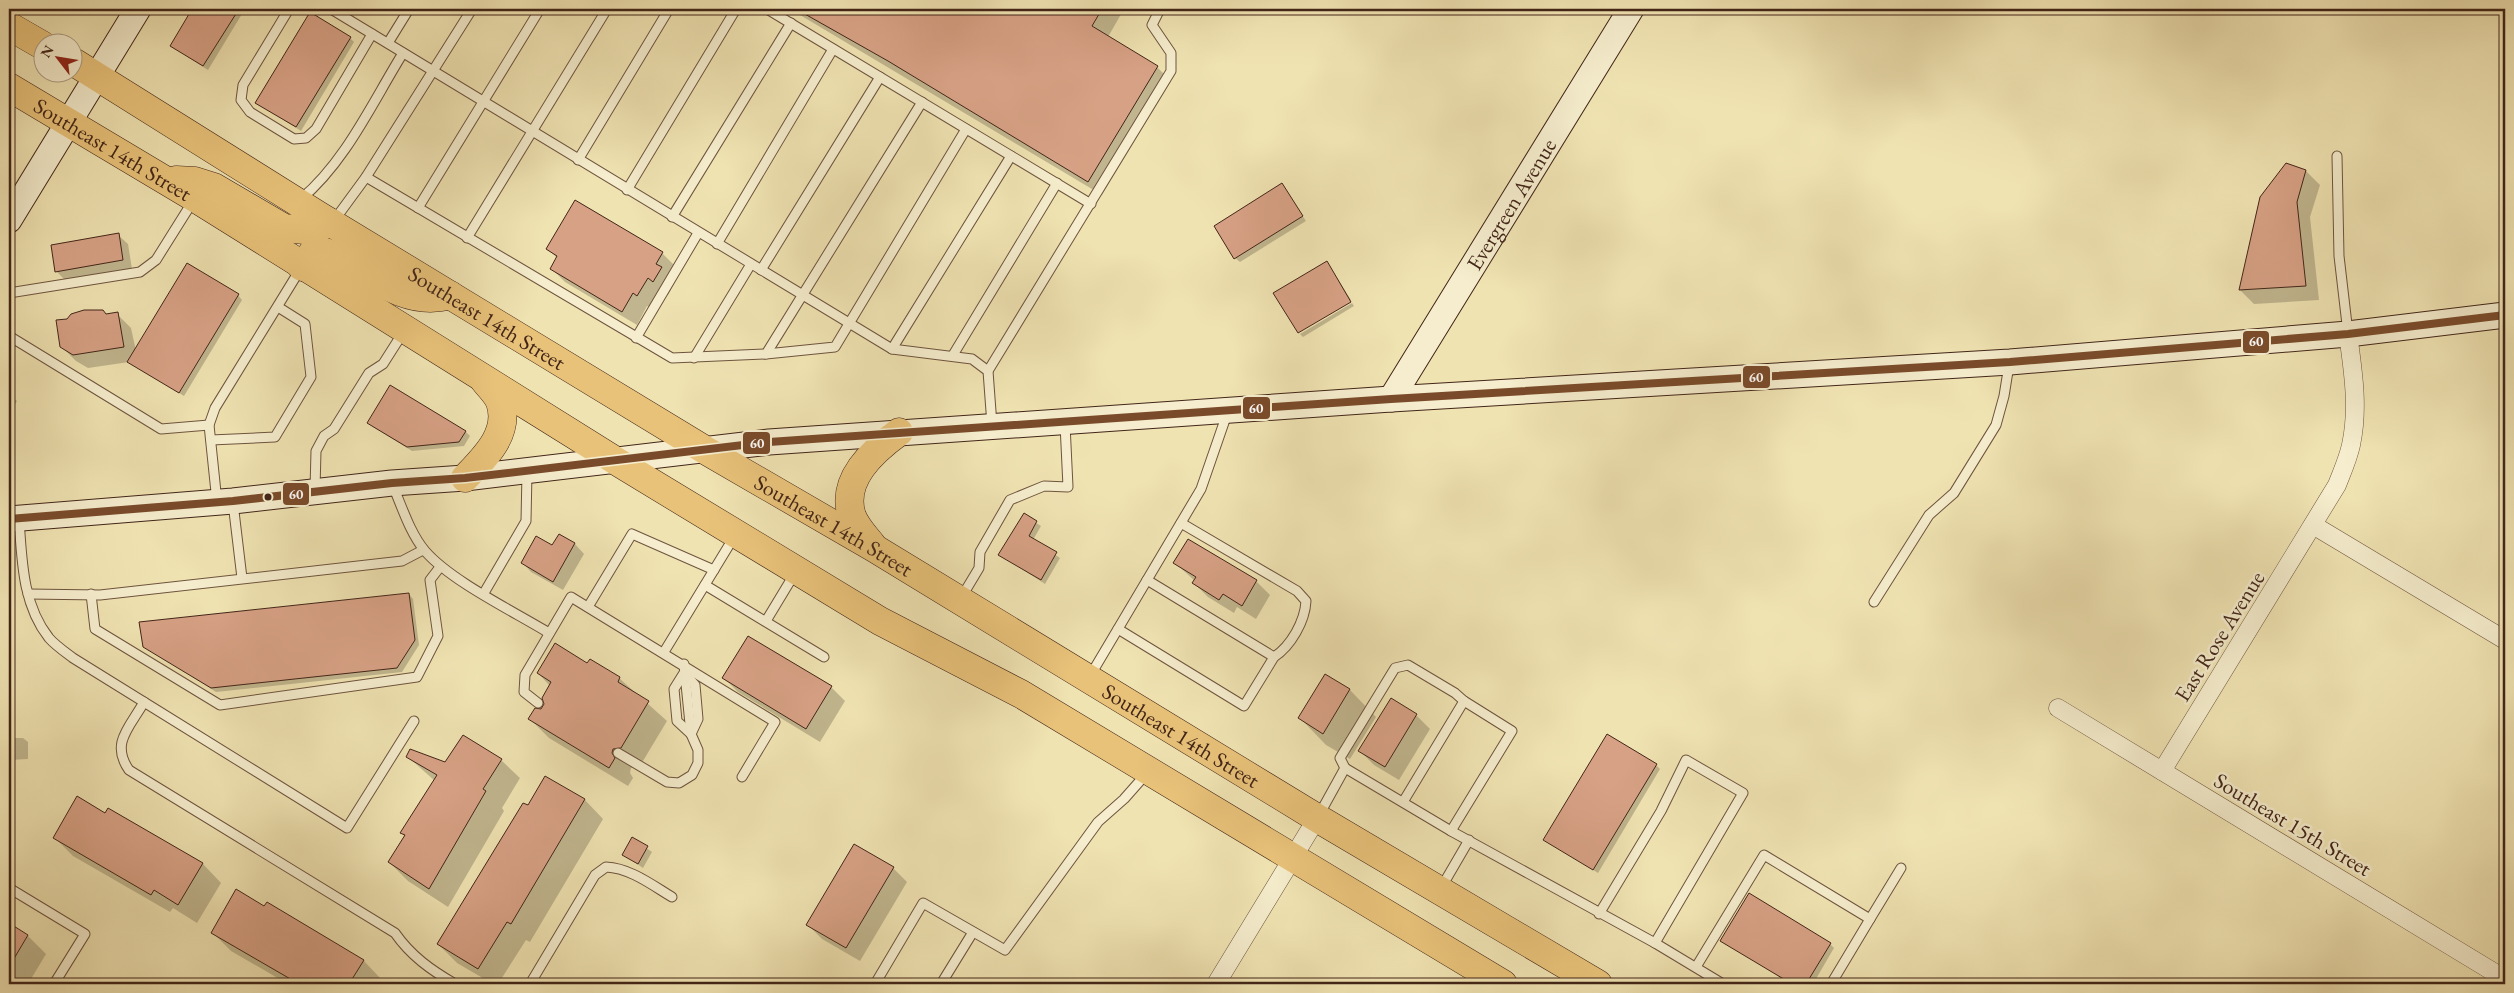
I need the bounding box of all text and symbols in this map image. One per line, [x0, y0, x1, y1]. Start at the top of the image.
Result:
north arrow [32, 32, 82, 82]
text: N [36, 41, 58, 61]
street label: Southeast 14th Street [28, 91, 197, 208]
street label: Evergreen Avenue [1460, 132, 1563, 276]
street label: Southeast 14th Street [403, 259, 571, 377]
line badge: 60 [2242, 330, 2270, 354]
text: 60 [2249, 332, 2264, 350]
line badge: 60 [1742, 365, 1771, 389]
text: 60 [1749, 368, 1764, 386]
line badge: 60 [1242, 396, 1271, 420]
text: 60 [1249, 399, 1264, 417]
line badge: 60 [742, 431, 771, 455]
text: 60 [750, 434, 765, 452]
street label: Southeast 14th Street [749, 468, 918, 583]
line badge: 60 [282, 482, 310, 506]
text: 60 [289, 485, 304, 503]
unlabelled marker [263, 492, 273, 502]
street label: East Rose Avenue [2168, 565, 2271, 707]
street label: Southeast 14th Street [1097, 677, 1265, 795]
street label: Southeast 15th Street [2209, 766, 2377, 883]

